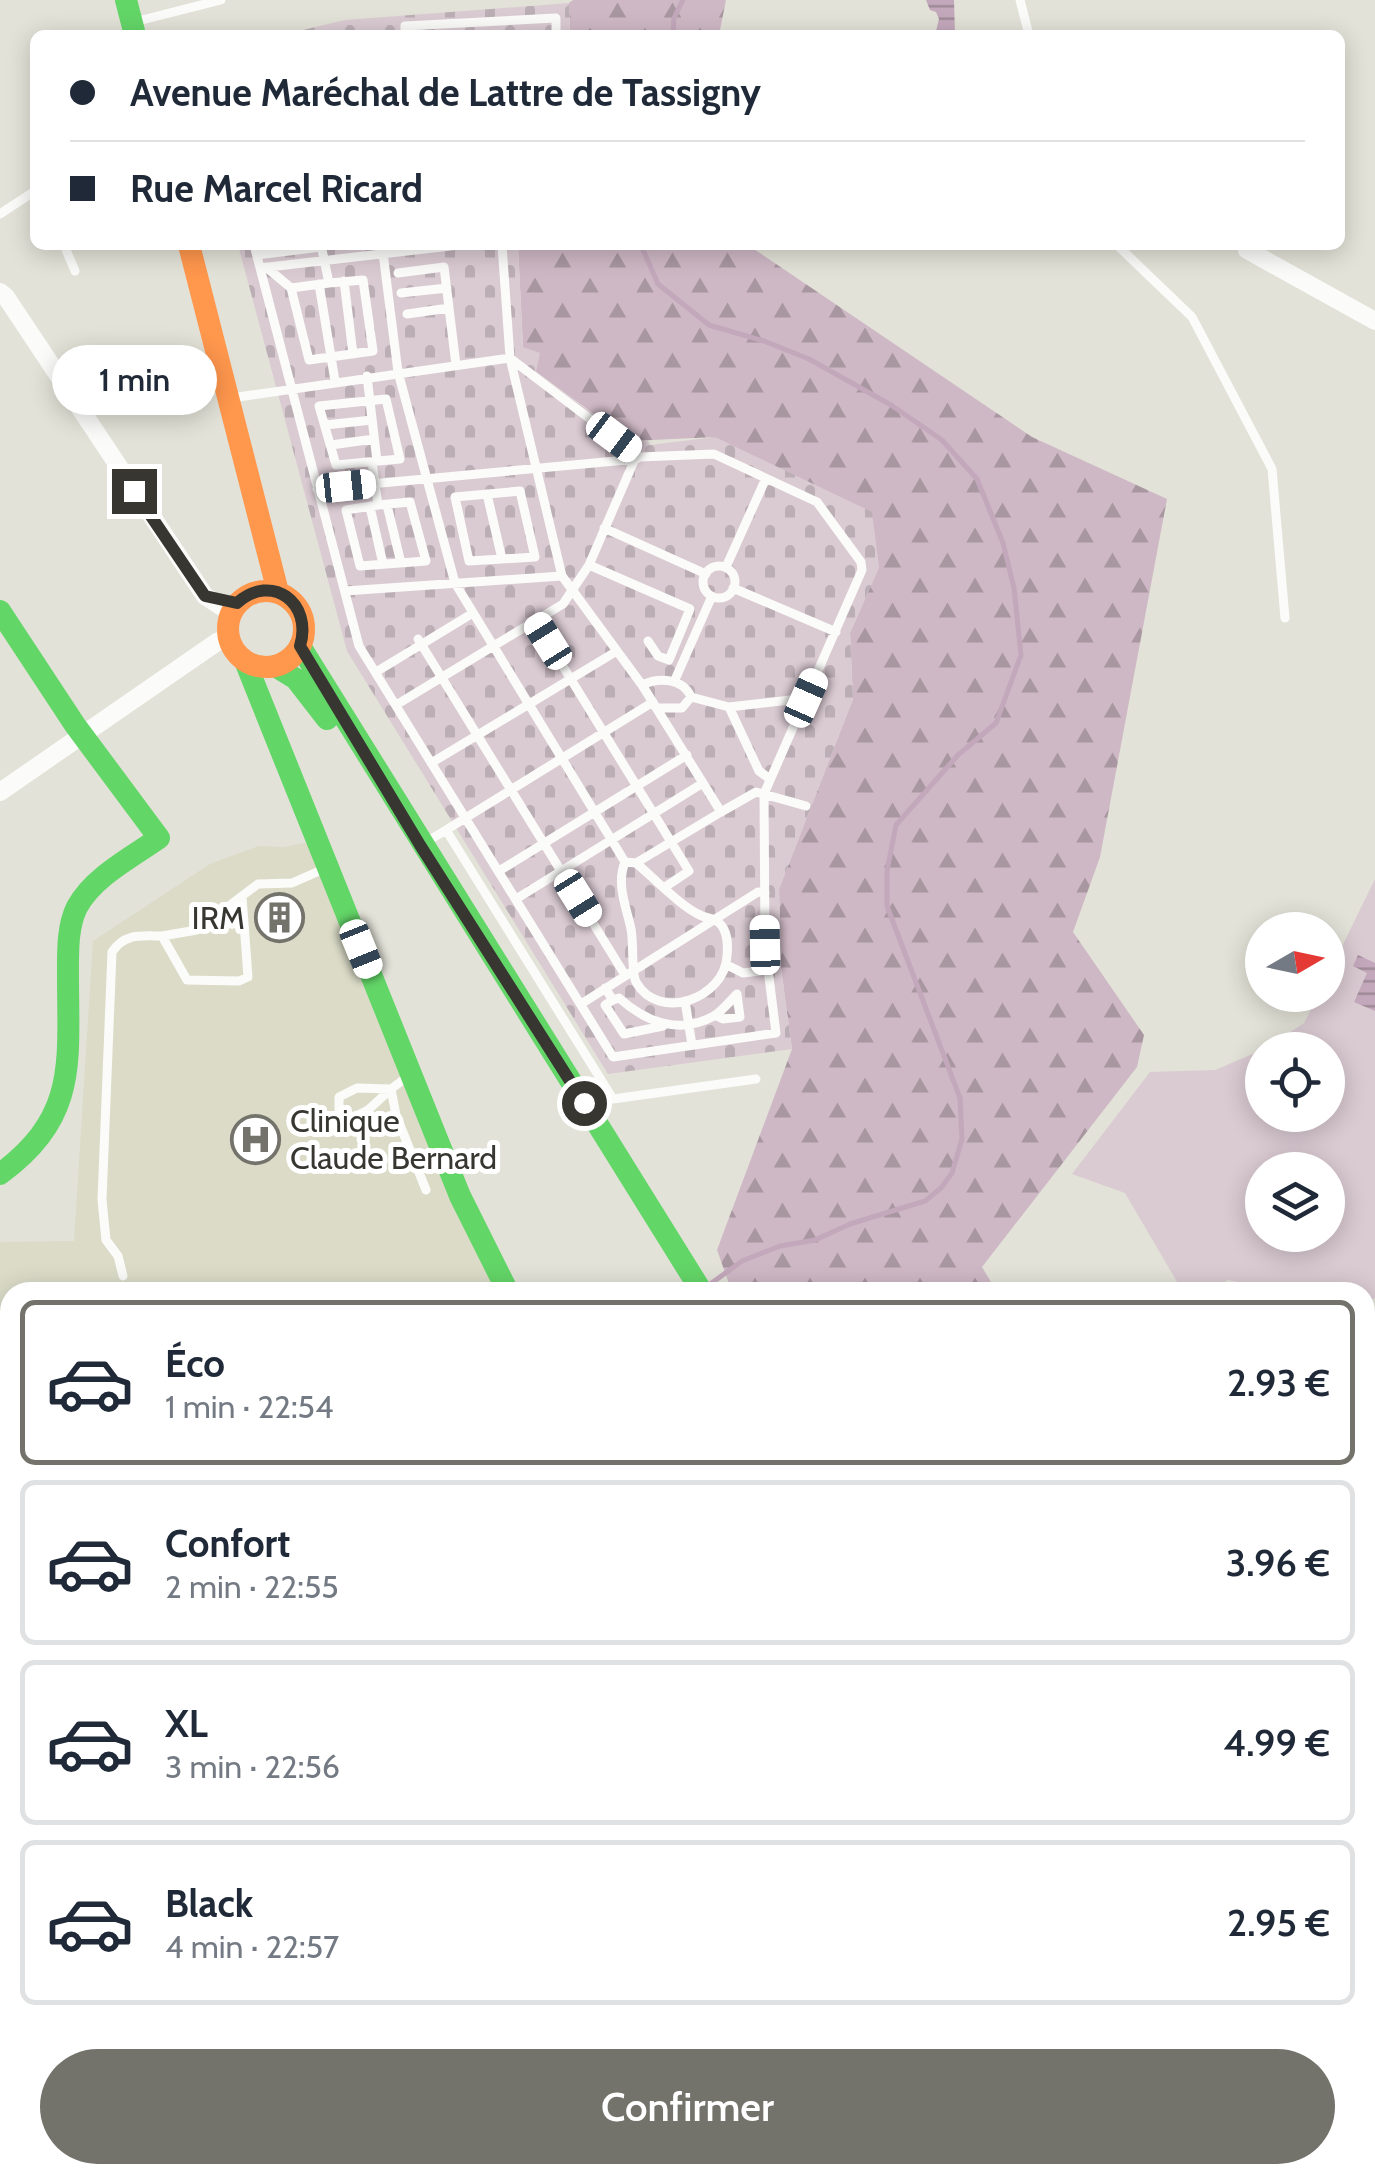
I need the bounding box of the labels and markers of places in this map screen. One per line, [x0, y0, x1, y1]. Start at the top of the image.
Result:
building icon: IRM [254, 892, 306, 944]
place label: IRM [192, 898, 245, 937]
place label: Clinique Claude Bernard [290, 1101, 497, 1177]
hospital icon: Clinique Claude Bernard [229, 1113, 281, 1165]

